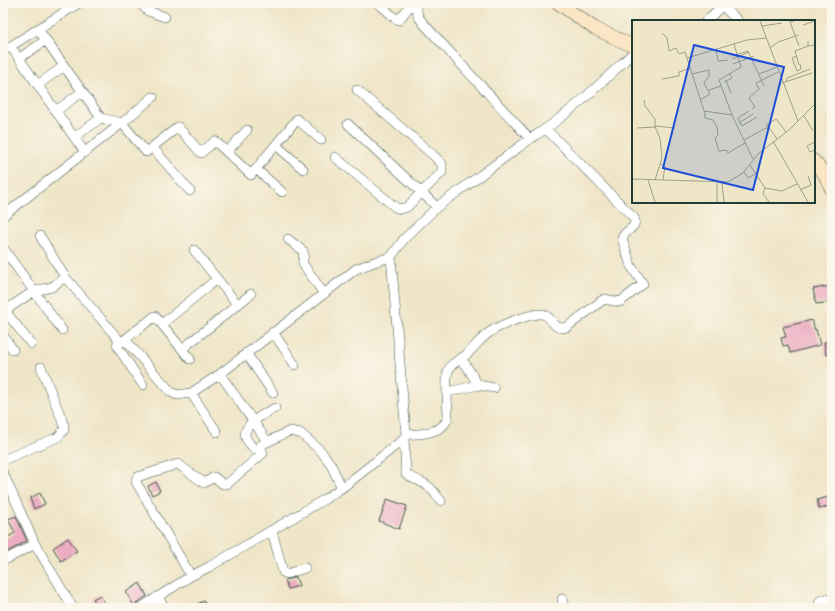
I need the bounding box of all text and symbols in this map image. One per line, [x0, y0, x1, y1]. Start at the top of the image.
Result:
inset map [632, 20, 815, 203]

